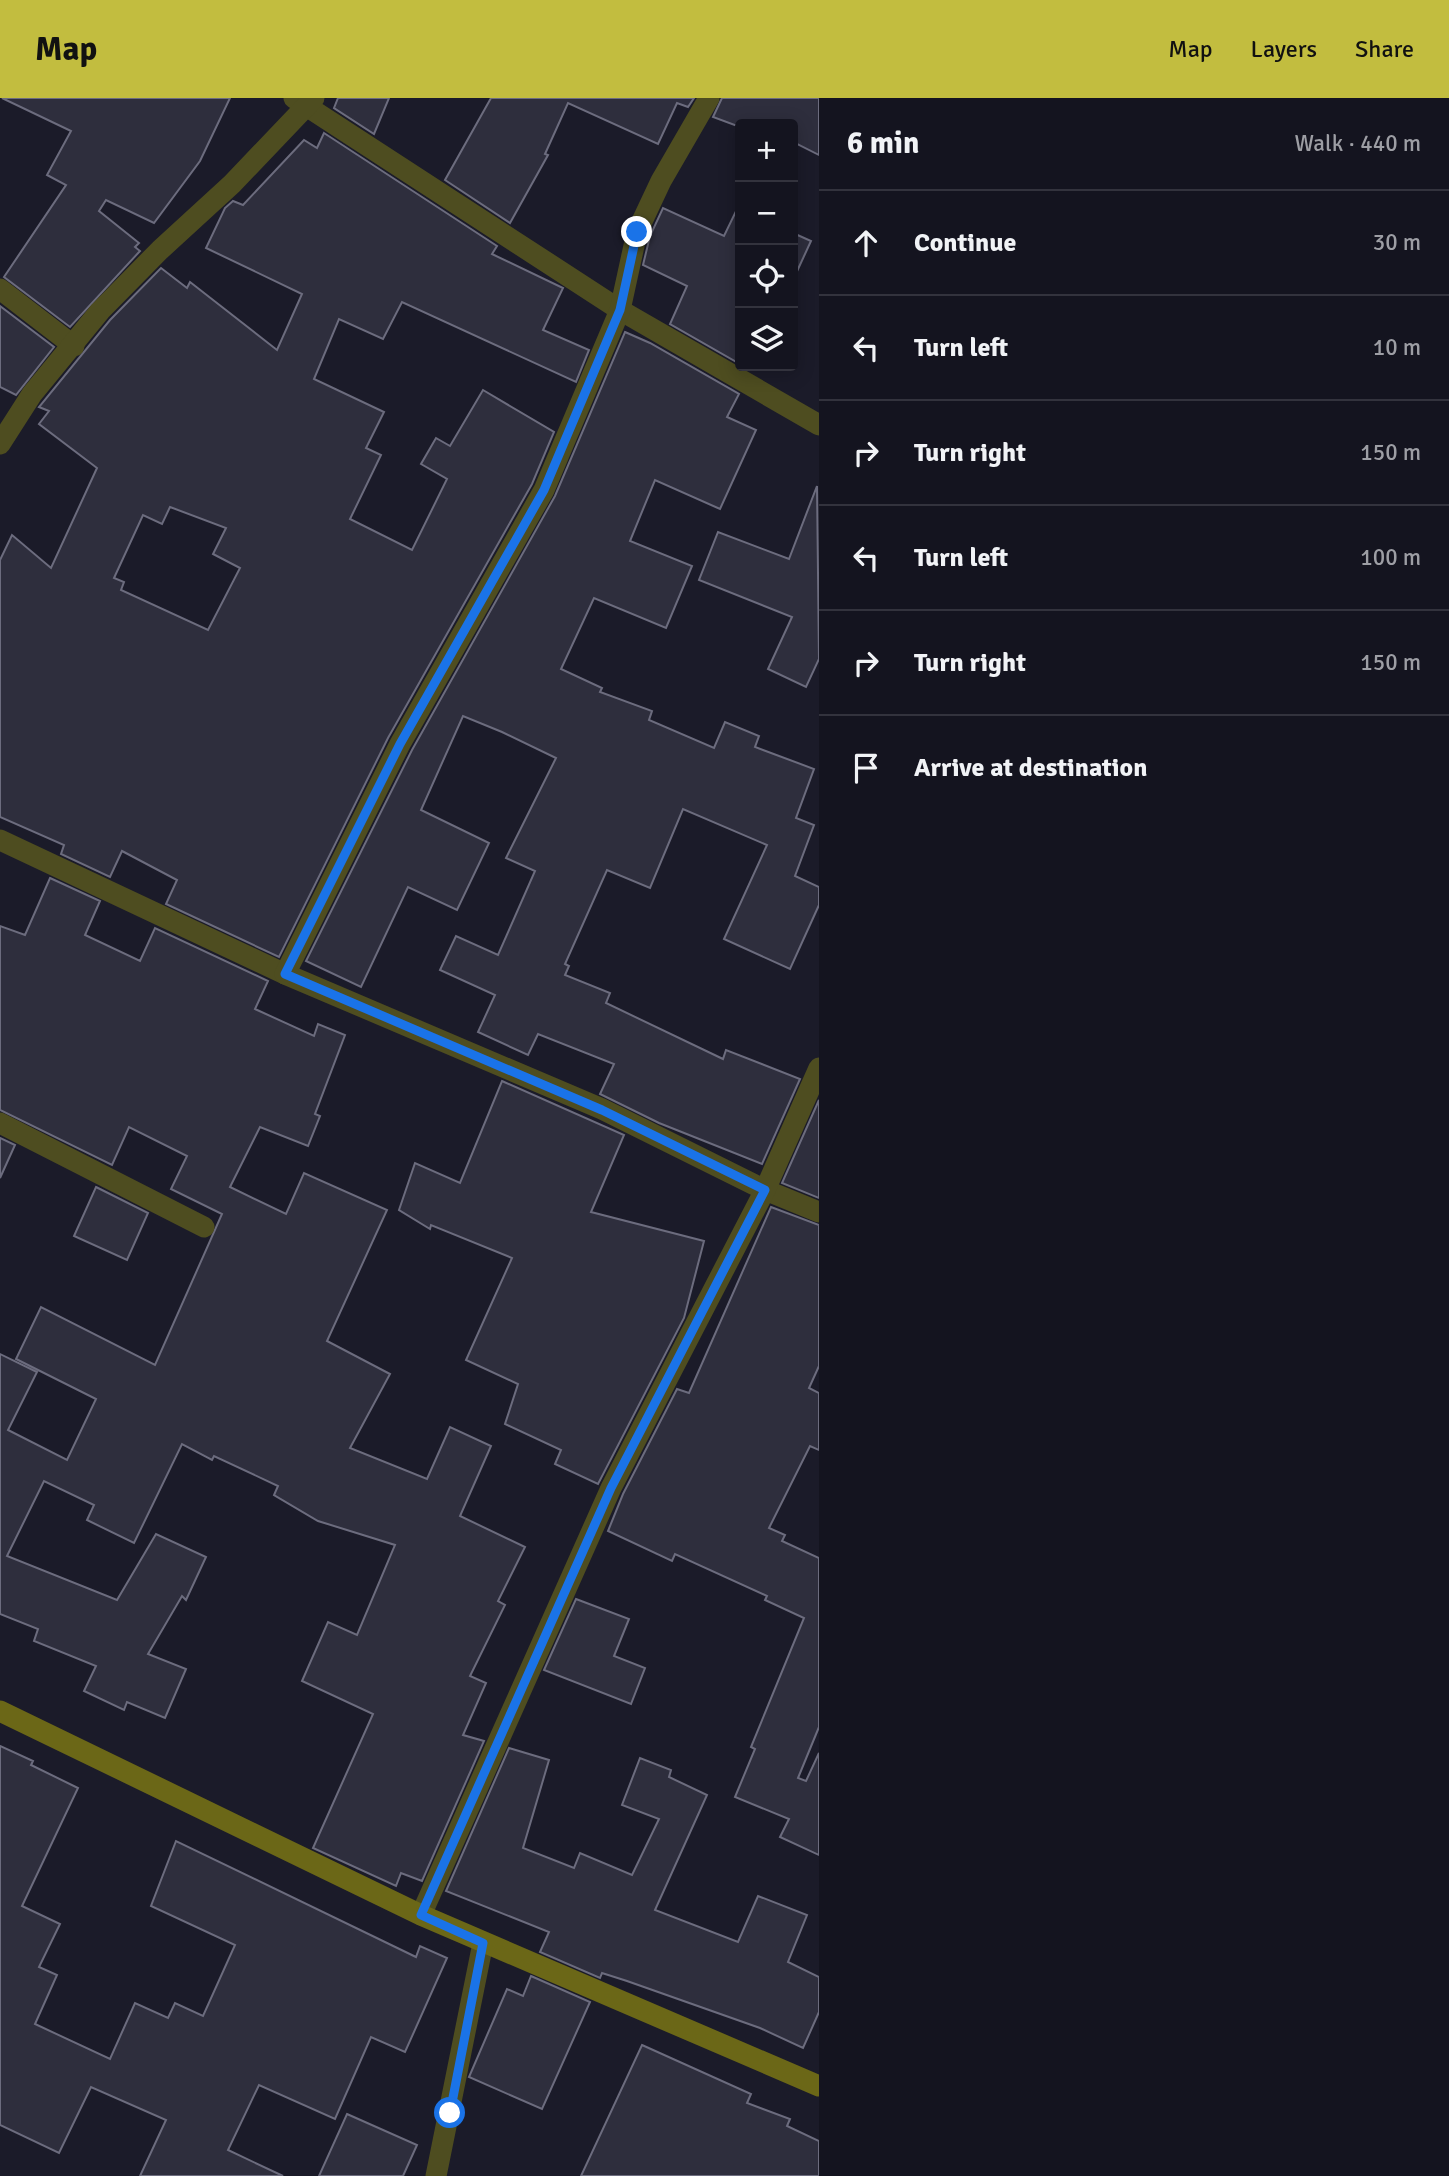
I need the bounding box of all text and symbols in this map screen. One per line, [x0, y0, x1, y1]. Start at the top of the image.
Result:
text: Map [35, 29, 97, 70]
text: Map [1168, 34, 1213, 64]
text: Layers [1251, 34, 1317, 64]
text: Share [1355, 34, 1414, 64]
map controls [735, 119, 798, 371]
button: + [735, 119, 798, 182]
text: 6 min [847, 125, 919, 162]
text: Walk · 440 m [1295, 129, 1421, 158]
button: − [735, 182, 798, 245]
route end [621, 216, 652, 247]
icon: ahead [847, 224, 885, 262]
text: Continue [914, 227, 1016, 259]
text: 30 m [1373, 228, 1421, 257]
button: locate [735, 245, 798, 308]
button: layers [735, 308, 798, 371]
icon: left [847, 329, 885, 367]
text: Turn left [914, 332, 1008, 364]
text: 10 m [1373, 333, 1421, 362]
icon: right [847, 434, 885, 472]
text: Turn right [914, 437, 1026, 469]
text: 150 m [1360, 438, 1421, 467]
icon: left [847, 539, 885, 577]
text: Turn left [914, 542, 1008, 574]
text: 100 m [1360, 543, 1421, 572]
icon: right [847, 644, 885, 682]
text: Turn right [914, 647, 1026, 679]
text: 150 m [1360, 648, 1421, 677]
icon: arrive [847, 749, 885, 787]
text: Arrive at destination [914, 752, 1147, 784]
route start [434, 2097, 465, 2128]

